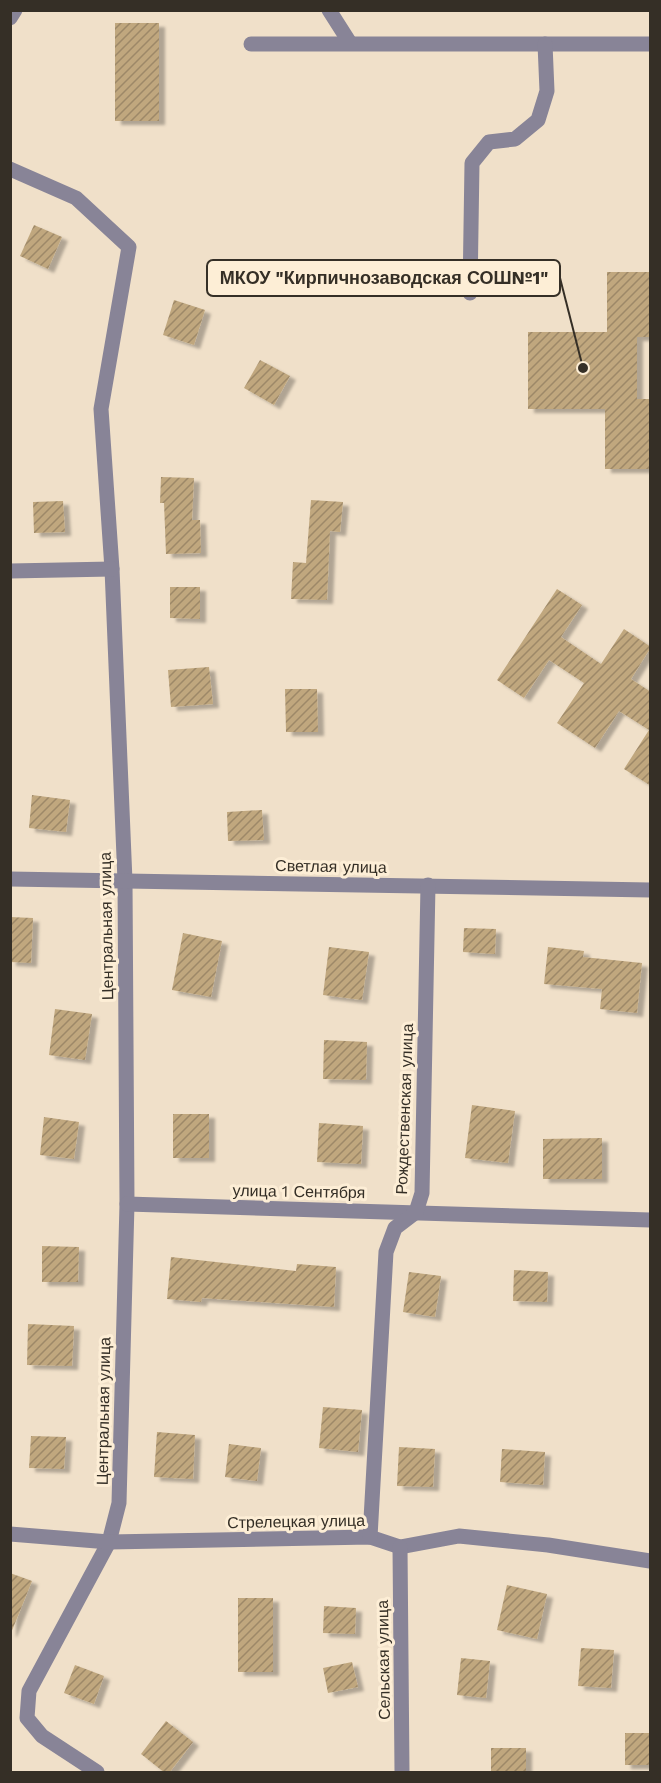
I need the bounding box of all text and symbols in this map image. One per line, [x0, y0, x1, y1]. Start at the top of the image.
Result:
callout: МКОУ "Кирпичнозаводская СОШ№1" [207, 260, 560, 296]
text: МКОУ "Кирпичнозаводская СОШ№1" [220, 267, 548, 288]
street label: Центральная улица [96, 852, 117, 1000]
street label: Светлая улица [275, 856, 387, 877]
street label: Рождественская улица [392, 1023, 417, 1195]
street label: улица 1 Сентября [233, 1181, 365, 1202]
street label: Центральная улица [93, 1337, 114, 1485]
street label: Стрелецкая улица [227, 1511, 365, 1532]
street label: Сельская улица [373, 1600, 394, 1720]

